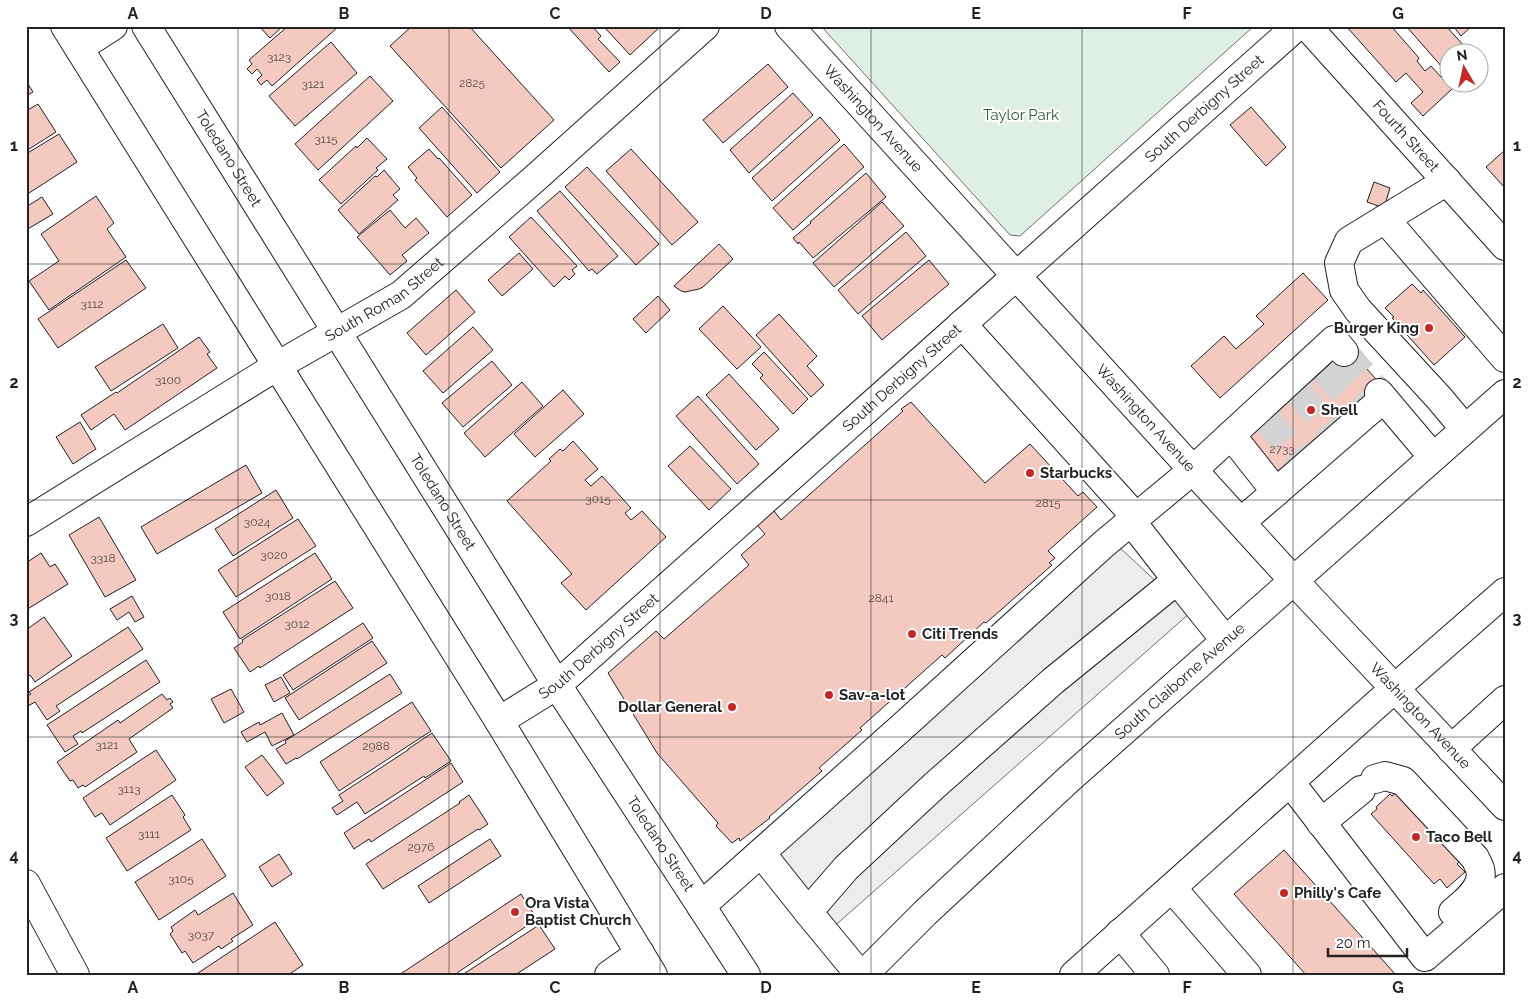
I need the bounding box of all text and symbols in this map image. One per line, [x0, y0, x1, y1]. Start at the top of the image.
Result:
text: A [128, 4, 139, 23]
text: B [339, 4, 350, 23]
text: C [550, 4, 561, 23]
text: D [760, 4, 772, 23]
text: E [971, 4, 981, 23]
text: F [1182, 4, 1192, 23]
text: G [1392, 4, 1404, 23]
north arrow [1438, 42, 1488, 92]
text: N [1455, 46, 1468, 64]
house number: 3123 [267, 50, 291, 64]
street label: South Derbigny Street [1141, 51, 1267, 166]
street label: Washington Avenue [820, 61, 927, 176]
house number: 2825 [459, 76, 486, 90]
house number: 3121 [302, 77, 324, 91]
street label: Fourth Street [1369, 96, 1443, 176]
park label: Taylor Park [983, 106, 1059, 124]
street label: Toledano Street [192, 107, 265, 210]
house number: 3115 [314, 132, 338, 146]
text: 1 [10, 136, 18, 155]
text: 1 [1513, 136, 1521, 155]
street label: South Roman Street [322, 253, 447, 346]
house number: 3112 [81, 297, 103, 311]
place label: Burger King [1334, 319, 1419, 337]
street label: South Derbigny Street [839, 320, 965, 436]
marker: Burger King [1423, 322, 1435, 334]
street label: Washington Avenue [1092, 361, 1199, 476]
text: 2 [9, 373, 19, 392]
house number: 3100 [155, 373, 181, 387]
text: 2 [1512, 373, 1522, 392]
place label: Shell [1321, 401, 1358, 419]
marker: Shell [1305, 404, 1317, 416]
house number: 2733 [1269, 442, 1295, 456]
street label: Toledano Street [406, 451, 480, 553]
place label: Starbucks [1040, 464, 1112, 482]
marker: Starbucks [1024, 467, 1036, 479]
house number: 3015 [585, 492, 611, 506]
house number: 2815 [1035, 496, 1061, 510]
house number: 3024 [244, 515, 271, 529]
house number: 3020 [260, 548, 288, 562]
house number: 3318 [90, 551, 116, 565]
house number: 3018 [265, 589, 291, 603]
street label: South Derbigny Street [535, 590, 662, 703]
house number: 2841 [868, 591, 894, 605]
text: 3 [10, 609, 19, 628]
text: 3 [1513, 609, 1522, 628]
house number: 3012 [284, 617, 310, 631]
street label: South Claiborne Avenue [1111, 619, 1249, 743]
place label: Citi Trends [922, 625, 998, 643]
marker: Citi Trends [906, 628, 918, 640]
street label: Washington Avenue [1366, 659, 1475, 773]
place label: Sav-a-lot [839, 686, 905, 704]
marker: Sav-a-lot [823, 689, 835, 701]
place label: Dollar General [618, 698, 722, 716]
marker: Dollar General [726, 701, 738, 713]
house number: 3121 [96, 738, 118, 752]
house number: 2988 [362, 739, 390, 753]
house number: 3113 [117, 782, 141, 796]
street label: Toledano Street [623, 793, 698, 895]
house number: 3111 [138, 827, 160, 841]
place label: Taco Bell [1426, 828, 1493, 846]
marker: Taco Bell [1410, 831, 1422, 843]
house number: 2976 [408, 840, 434, 854]
text: 4 [9, 846, 19, 865]
text: 4 [1512, 846, 1522, 865]
house number: 3105 [168, 872, 194, 886]
place label: Philly's Cafe [1294, 884, 1381, 902]
marker: Philly's Cafe [1278, 887, 1290, 899]
place label: Ora Vista Baptist Church [525, 894, 631, 929]
marker: Ora Vista Baptist Church [509, 906, 521, 918]
scale bar [1328, 926, 1407, 958]
house number: 3037 [188, 928, 215, 942]
text: 20 m [1336, 934, 1371, 952]
text: A [128, 978, 139, 997]
text: B [339, 978, 350, 997]
text: C [550, 978, 561, 997]
text: D [760, 978, 772, 997]
text: E [971, 978, 981, 997]
text: F [1182, 978, 1192, 997]
text: G [1392, 978, 1404, 997]

